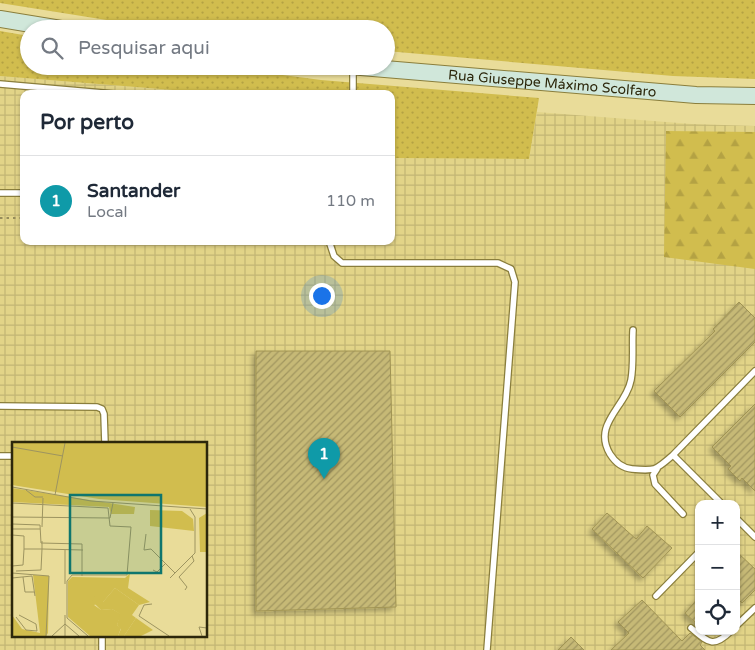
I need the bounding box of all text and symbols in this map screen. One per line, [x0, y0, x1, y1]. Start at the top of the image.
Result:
search box [20, 20, 395, 75]
icon: search [38, 34, 66, 62]
text: Pesquisar aqui [78, 37, 210, 59]
street label: Rua Giuseppe Máximo Scolfaro [447, 66, 657, 101]
text: Por perto [40, 110, 134, 135]
text: Santander [87, 180, 180, 202]
text: 1 [51, 191, 61, 211]
text: 110 m [326, 191, 375, 211]
text: Local [87, 202, 127, 222]
your location [309, 283, 335, 309]
pin: 1 [308, 438, 340, 479]
inset map [12, 442, 208, 638]
map controls [695, 500, 740, 635]
button: + [695, 500, 740, 545]
button: − [695, 545, 740, 590]
button: locate [695, 590, 740, 635]

